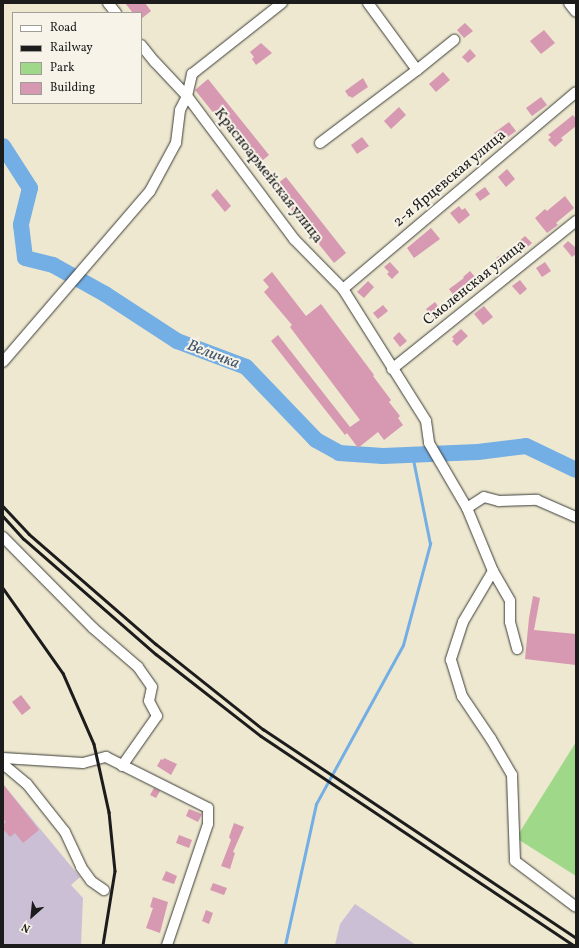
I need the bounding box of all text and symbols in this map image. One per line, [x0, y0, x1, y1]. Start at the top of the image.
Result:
legend [12, 12, 142, 104]
text: Road [50, 20, 77, 36]
text: Railway [50, 40, 93, 56]
text: Park [50, 60, 75, 76]
text: Building [50, 80, 95, 96]
street label: Красноармейская улица [210, 105, 326, 247]
street label: 2-я Ярцевская улица [390, 126, 510, 232]
street label: Смоленская улица [420, 236, 530, 330]
water label: Величка [184, 336, 242, 374]
north arrow [12, 896, 52, 936]
text: N [19, 919, 33, 936]

